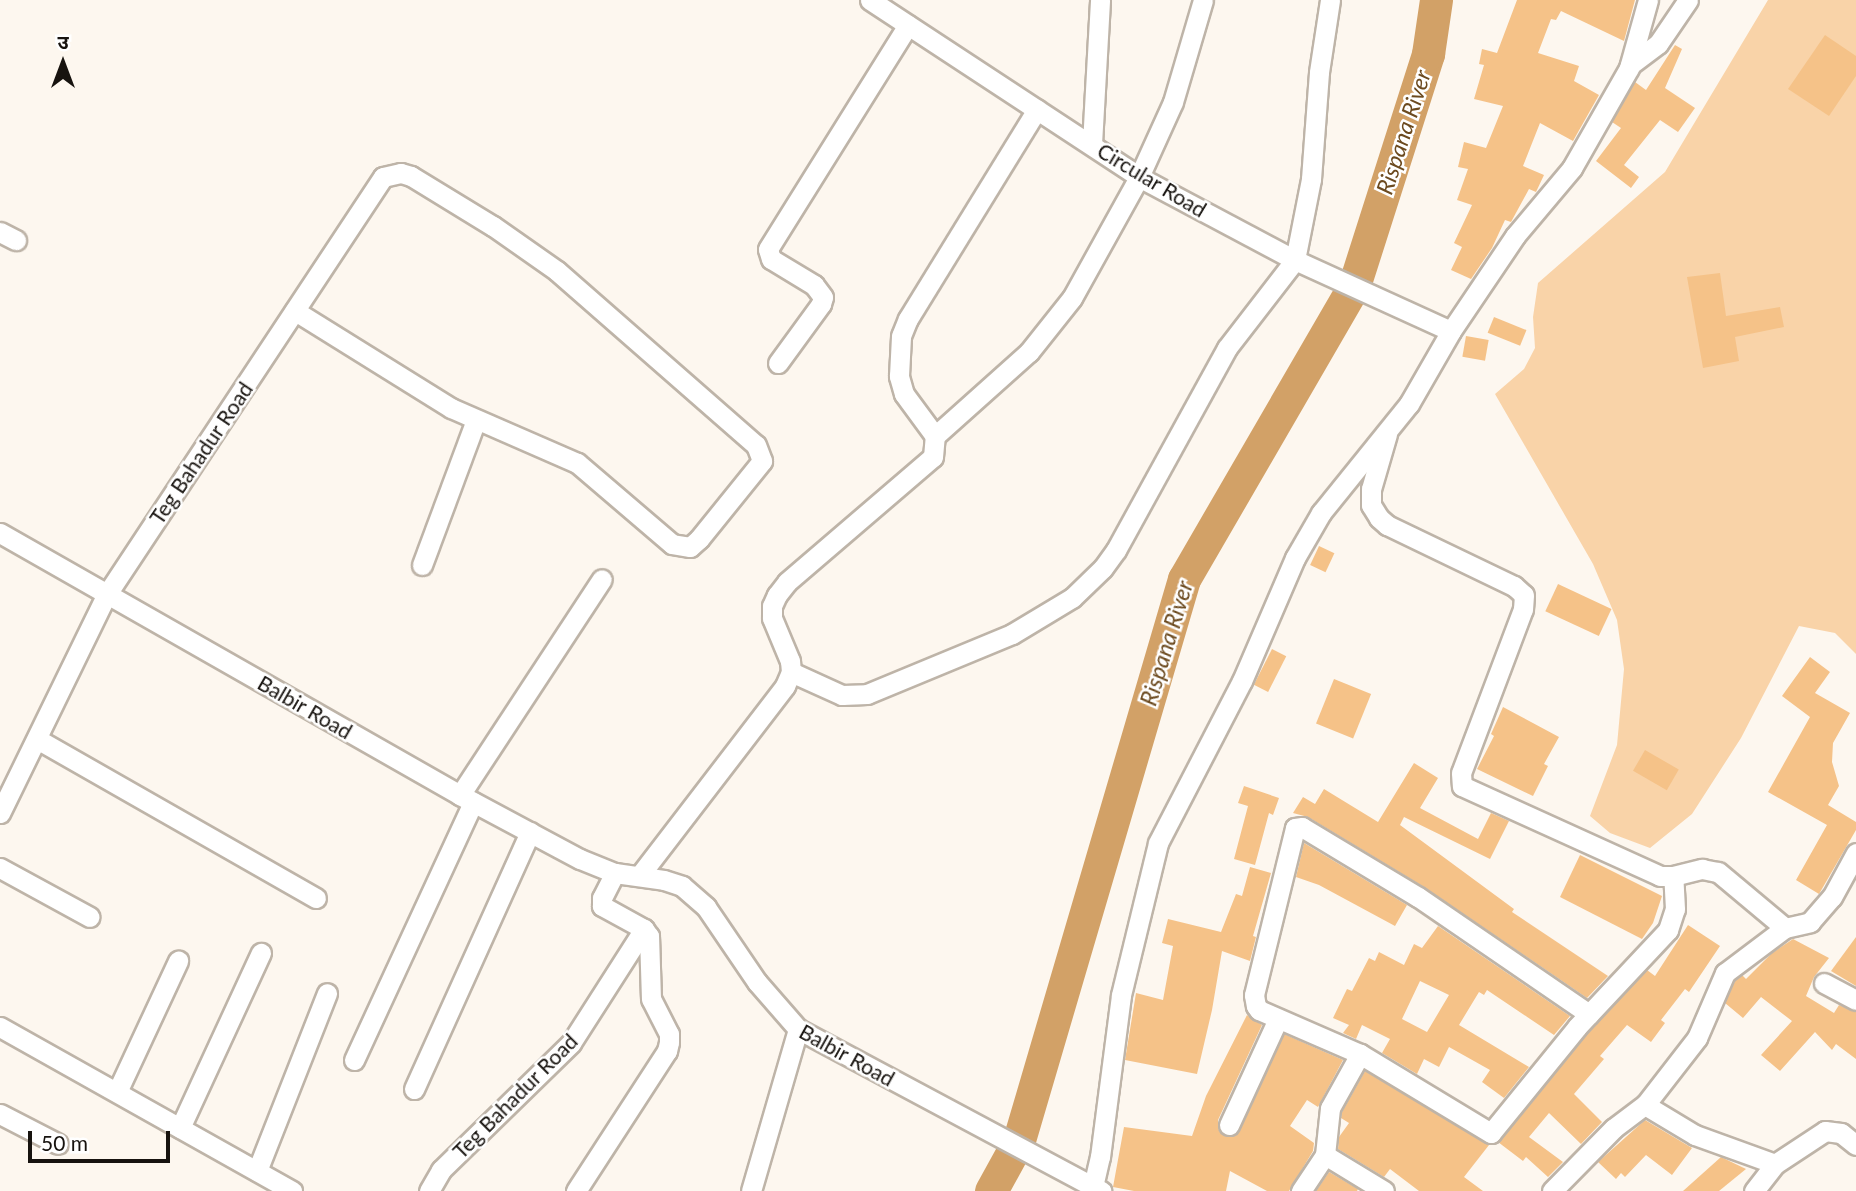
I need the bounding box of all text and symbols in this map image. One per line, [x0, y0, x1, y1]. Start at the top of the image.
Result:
north arrow [28, 28, 98, 98]
text: उ [57, 30, 69, 53]
water label: Rispana River [1370, 66, 1436, 198]
street label: Circular Road [1093, 138, 1211, 222]
street label: Teg Bahadur Road [144, 377, 258, 529]
water label: Rispana River [1134, 577, 1198, 709]
street label: Balbir Road [253, 670, 357, 744]
street label: Balbir Road [795, 1018, 899, 1092]
street label: Teg Bahadur Road [447, 1028, 583, 1164]
scale bar [32, 1118, 173, 1162]
text: 50 m [41, 1130, 88, 1155]

